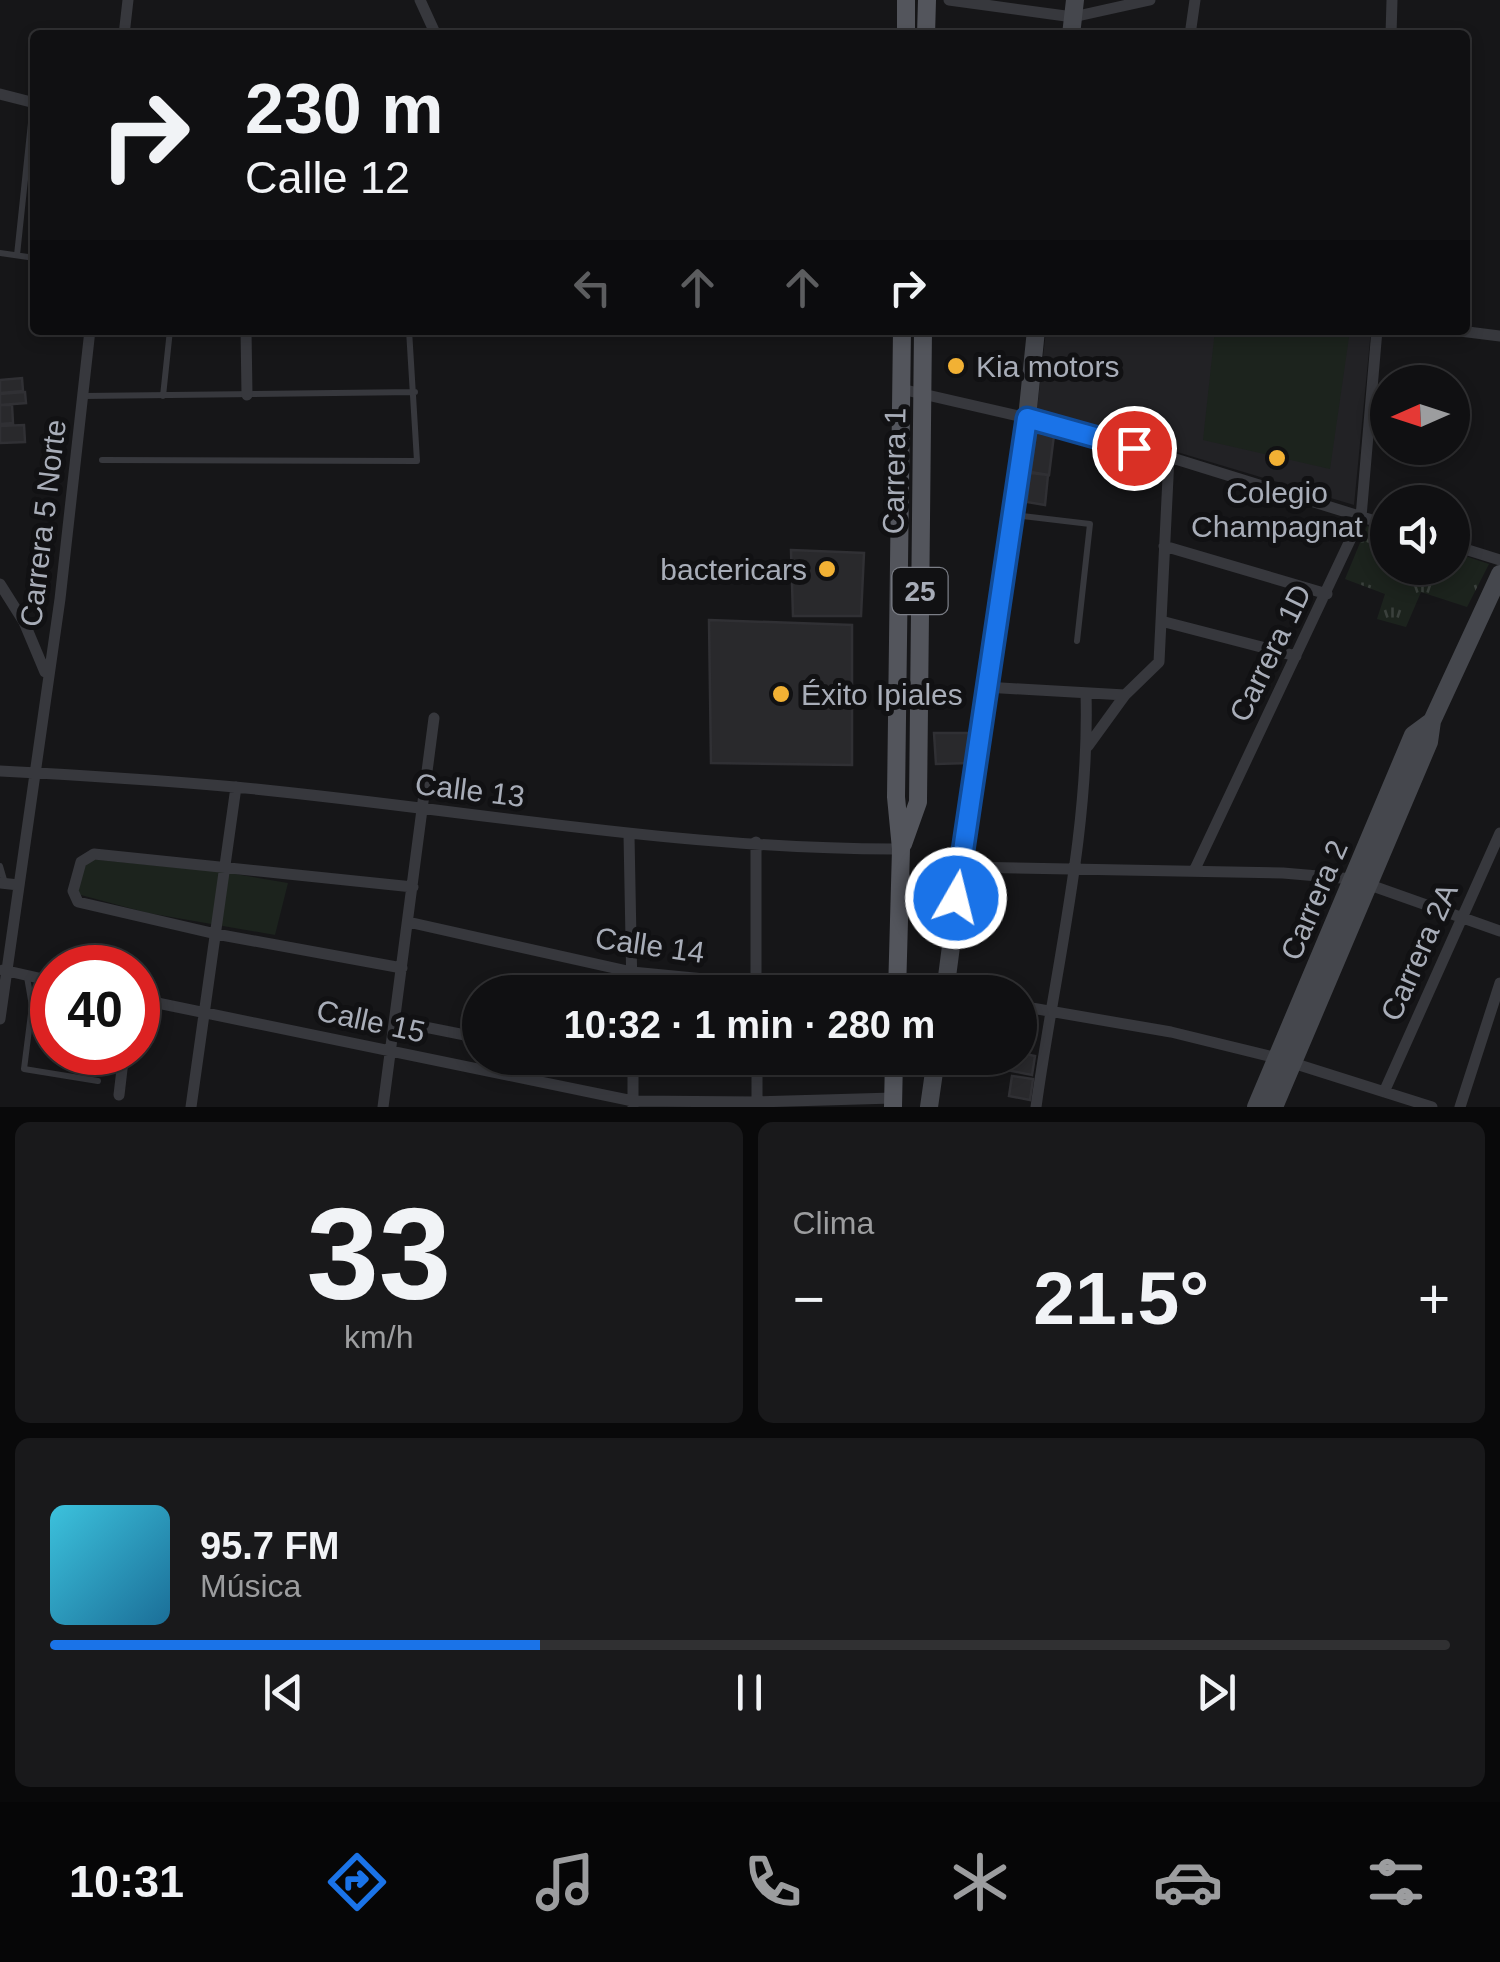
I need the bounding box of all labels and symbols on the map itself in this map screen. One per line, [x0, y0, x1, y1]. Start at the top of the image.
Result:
place label: Kia motors [976, 350, 1119, 383]
marker: Kia motors [945, 355, 967, 377]
north arrow [1370, 365, 1470, 465]
pin [1092, 406, 1177, 491]
street label: Carrera 1 [876, 407, 912, 535]
street label: Carrera 5 Norte [14, 418, 72, 628]
marker: Colegio Champagnat [1266, 447, 1288, 469]
place label: Colegio Champagnat [1191, 476, 1364, 543]
place label: bactericars [660, 553, 807, 586]
marker: bactericars [816, 558, 838, 580]
road number: 25 [892, 568, 948, 614]
street label: Carrera 1D [1223, 579, 1317, 727]
place label: Éxito Ipiales [801, 678, 963, 711]
marker: Éxito Ipiales [770, 683, 792, 705]
street label: Calle 13 [413, 767, 527, 813]
street label: Carrera 2 [1274, 835, 1354, 965]
position arrow [904, 846, 1008, 950]
street label: Carrera 2A [1374, 878, 1464, 1026]
street label: Calle 14 [593, 921, 707, 969]
speed limit sign: 40 [30, 945, 160, 1075]
street label: Calle 15 [314, 993, 428, 1049]

